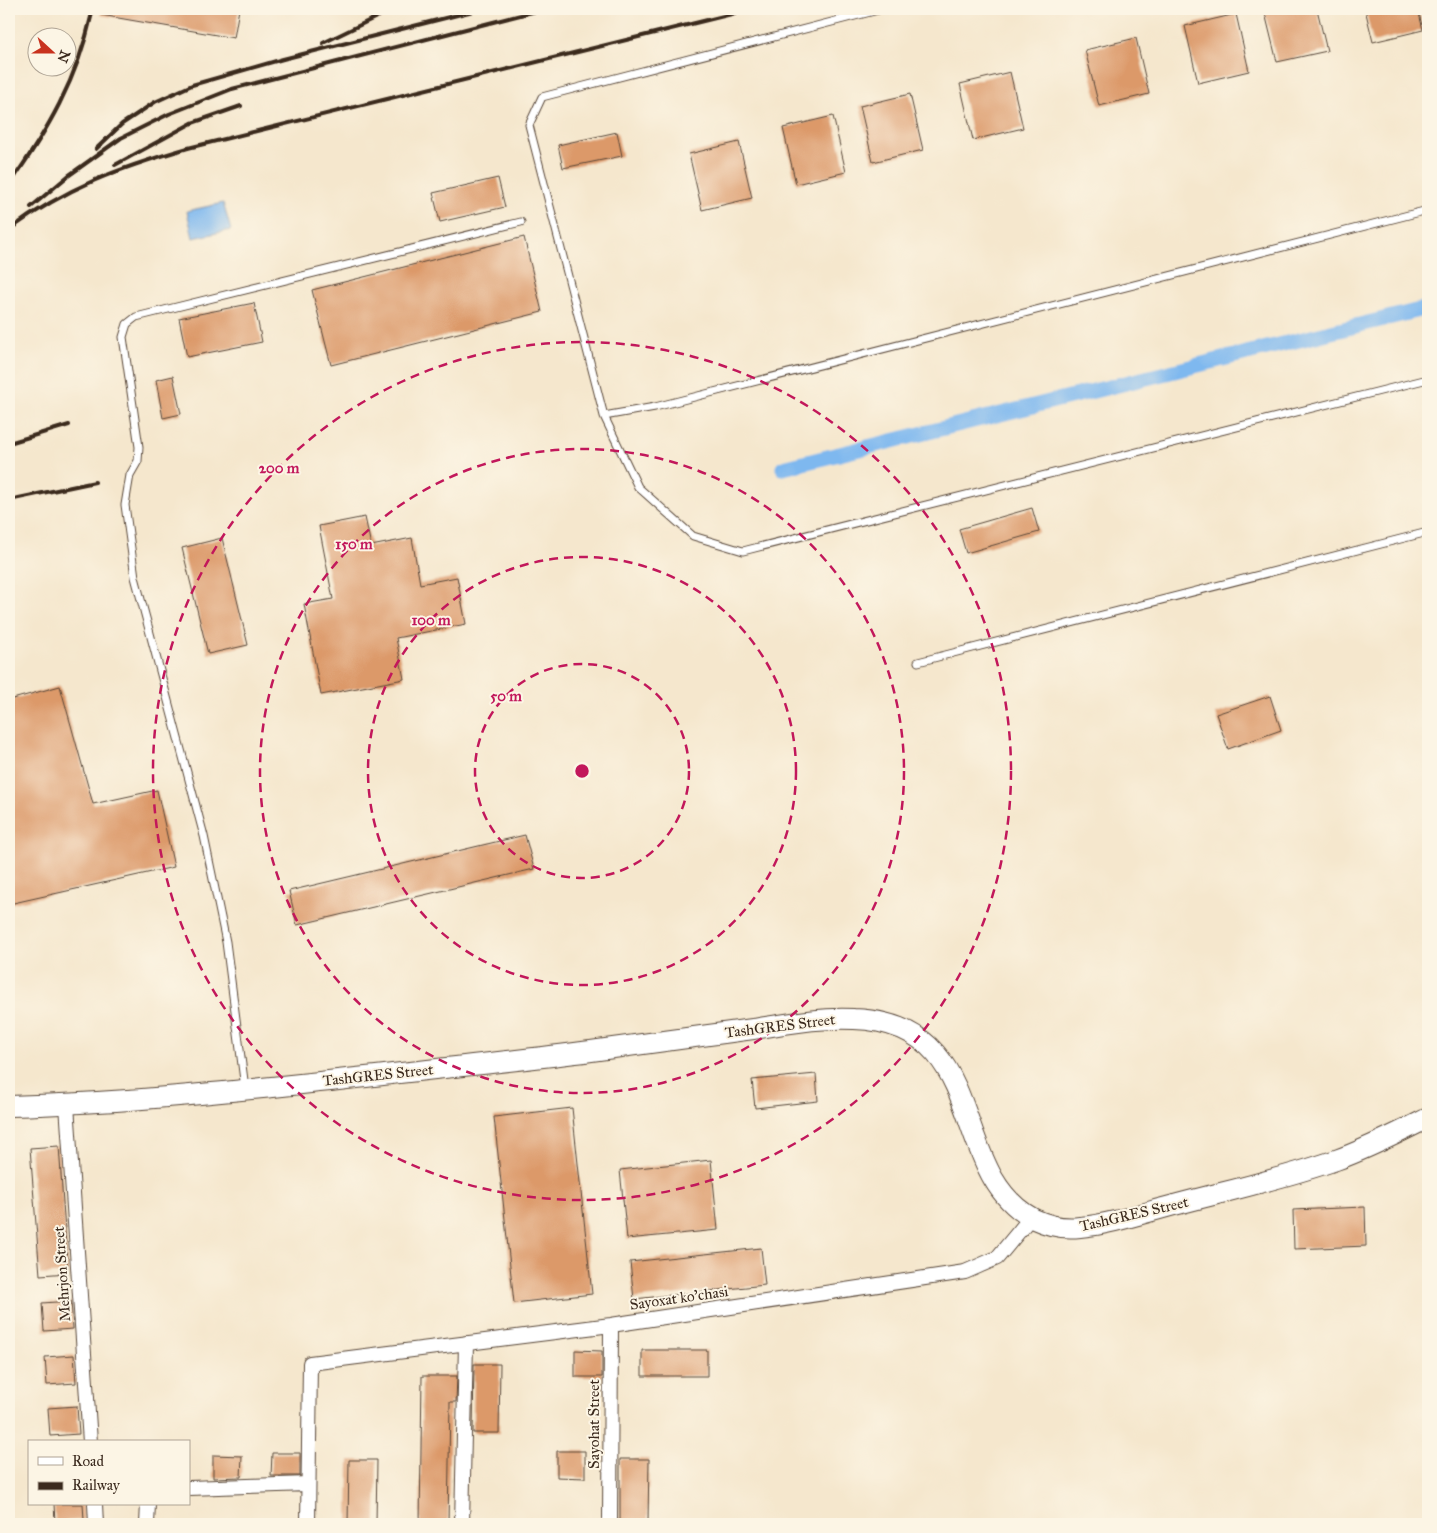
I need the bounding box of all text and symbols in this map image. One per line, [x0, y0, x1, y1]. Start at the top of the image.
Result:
north arrow [28, 28, 78, 78]
text: N [54, 48, 74, 65]
text: 200 m [259, 459, 300, 477]
text: 150 m [335, 535, 373, 553]
text: 100 m [411, 611, 451, 629]
text: 50 m [490, 687, 522, 705]
centre of rings [573, 762, 591, 780]
street label: TashGRES Street [724, 1010, 837, 1042]
street label: TashGRES Street [322, 1060, 435, 1090]
street label: TashGRES Street [1078, 1193, 1191, 1235]
street label: Mehrjon Street [50, 1225, 74, 1322]
street label: Sayoxat ko'chasi [629, 1282, 729, 1314]
street label: Sayohat Street [585, 1378, 603, 1469]
legend [28, 1440, 190, 1506]
text: Road [72, 1452, 104, 1470]
text: Railway [72, 1476, 121, 1494]

